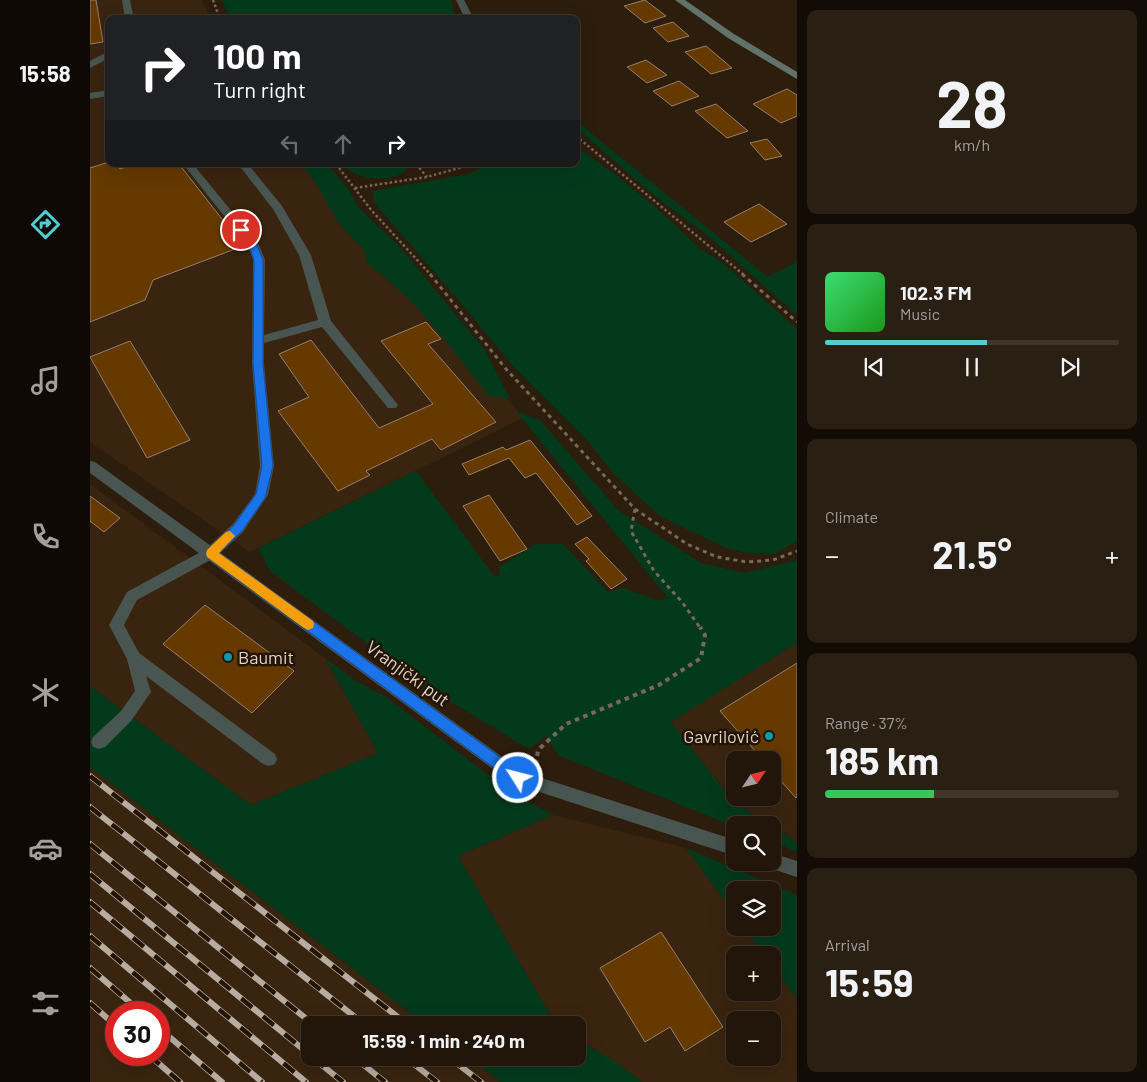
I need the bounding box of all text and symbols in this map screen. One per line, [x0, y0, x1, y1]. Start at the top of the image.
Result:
text: 100 m [213, 34, 302, 76]
icon: right [130, 35, 195, 100]
text: 15:58 [19, 60, 71, 86]
text: 28 [936, 63, 1008, 141]
text: Turn right [213, 76, 306, 102]
icon: left [276, 130, 304, 158]
icon: ahead [329, 130, 357, 158]
icon: right [382, 130, 410, 158]
text: km/h [954, 135, 990, 154]
icon: directions [28, 207, 63, 242]
pin [220, 209, 262, 251]
icon: arrive [227, 216, 255, 244]
text: 102.3 FM [900, 281, 972, 304]
text: Music [900, 304, 940, 323]
icon: previous [860, 353, 888, 381]
icon: pause [958, 353, 986, 381]
icon: next [1056, 353, 1084, 381]
icon: music [28, 363, 63, 398]
text: Climate [825, 507, 878, 526]
icon: phone [28, 519, 63, 554]
text: 21.5° [932, 531, 1012, 577]
text: − [825, 538, 839, 572]
text: + [1105, 538, 1119, 572]
street label: Vranjički put [362, 635, 454, 711]
place label: Baumit [238, 646, 294, 668]
marker: Baumit [222, 651, 234, 663]
icon: climate [28, 675, 63, 710]
text: Range · 37% [825, 713, 908, 732]
place label: Gavrilović [683, 725, 759, 747]
marker: Gavrilović [763, 730, 775, 742]
text: 185 km [825, 737, 939, 783]
position arrow [491, 751, 543, 803]
north arrow [726, 751, 781, 806]
map controls [726, 751, 781, 1066]
button: search [726, 816, 781, 871]
icon: car [28, 831, 63, 866]
button: layers [726, 881, 781, 936]
text: Arrival [825, 935, 870, 954]
button: + [726, 946, 781, 1001]
text: 15:59 [825, 959, 913, 1005]
icon: filters [28, 986, 63, 1021]
speed limit sign: 30 [105, 1001, 170, 1066]
button: − [726, 1011, 781, 1066]
text: 15:59 · 1 min · 240 m [362, 1029, 525, 1052]

